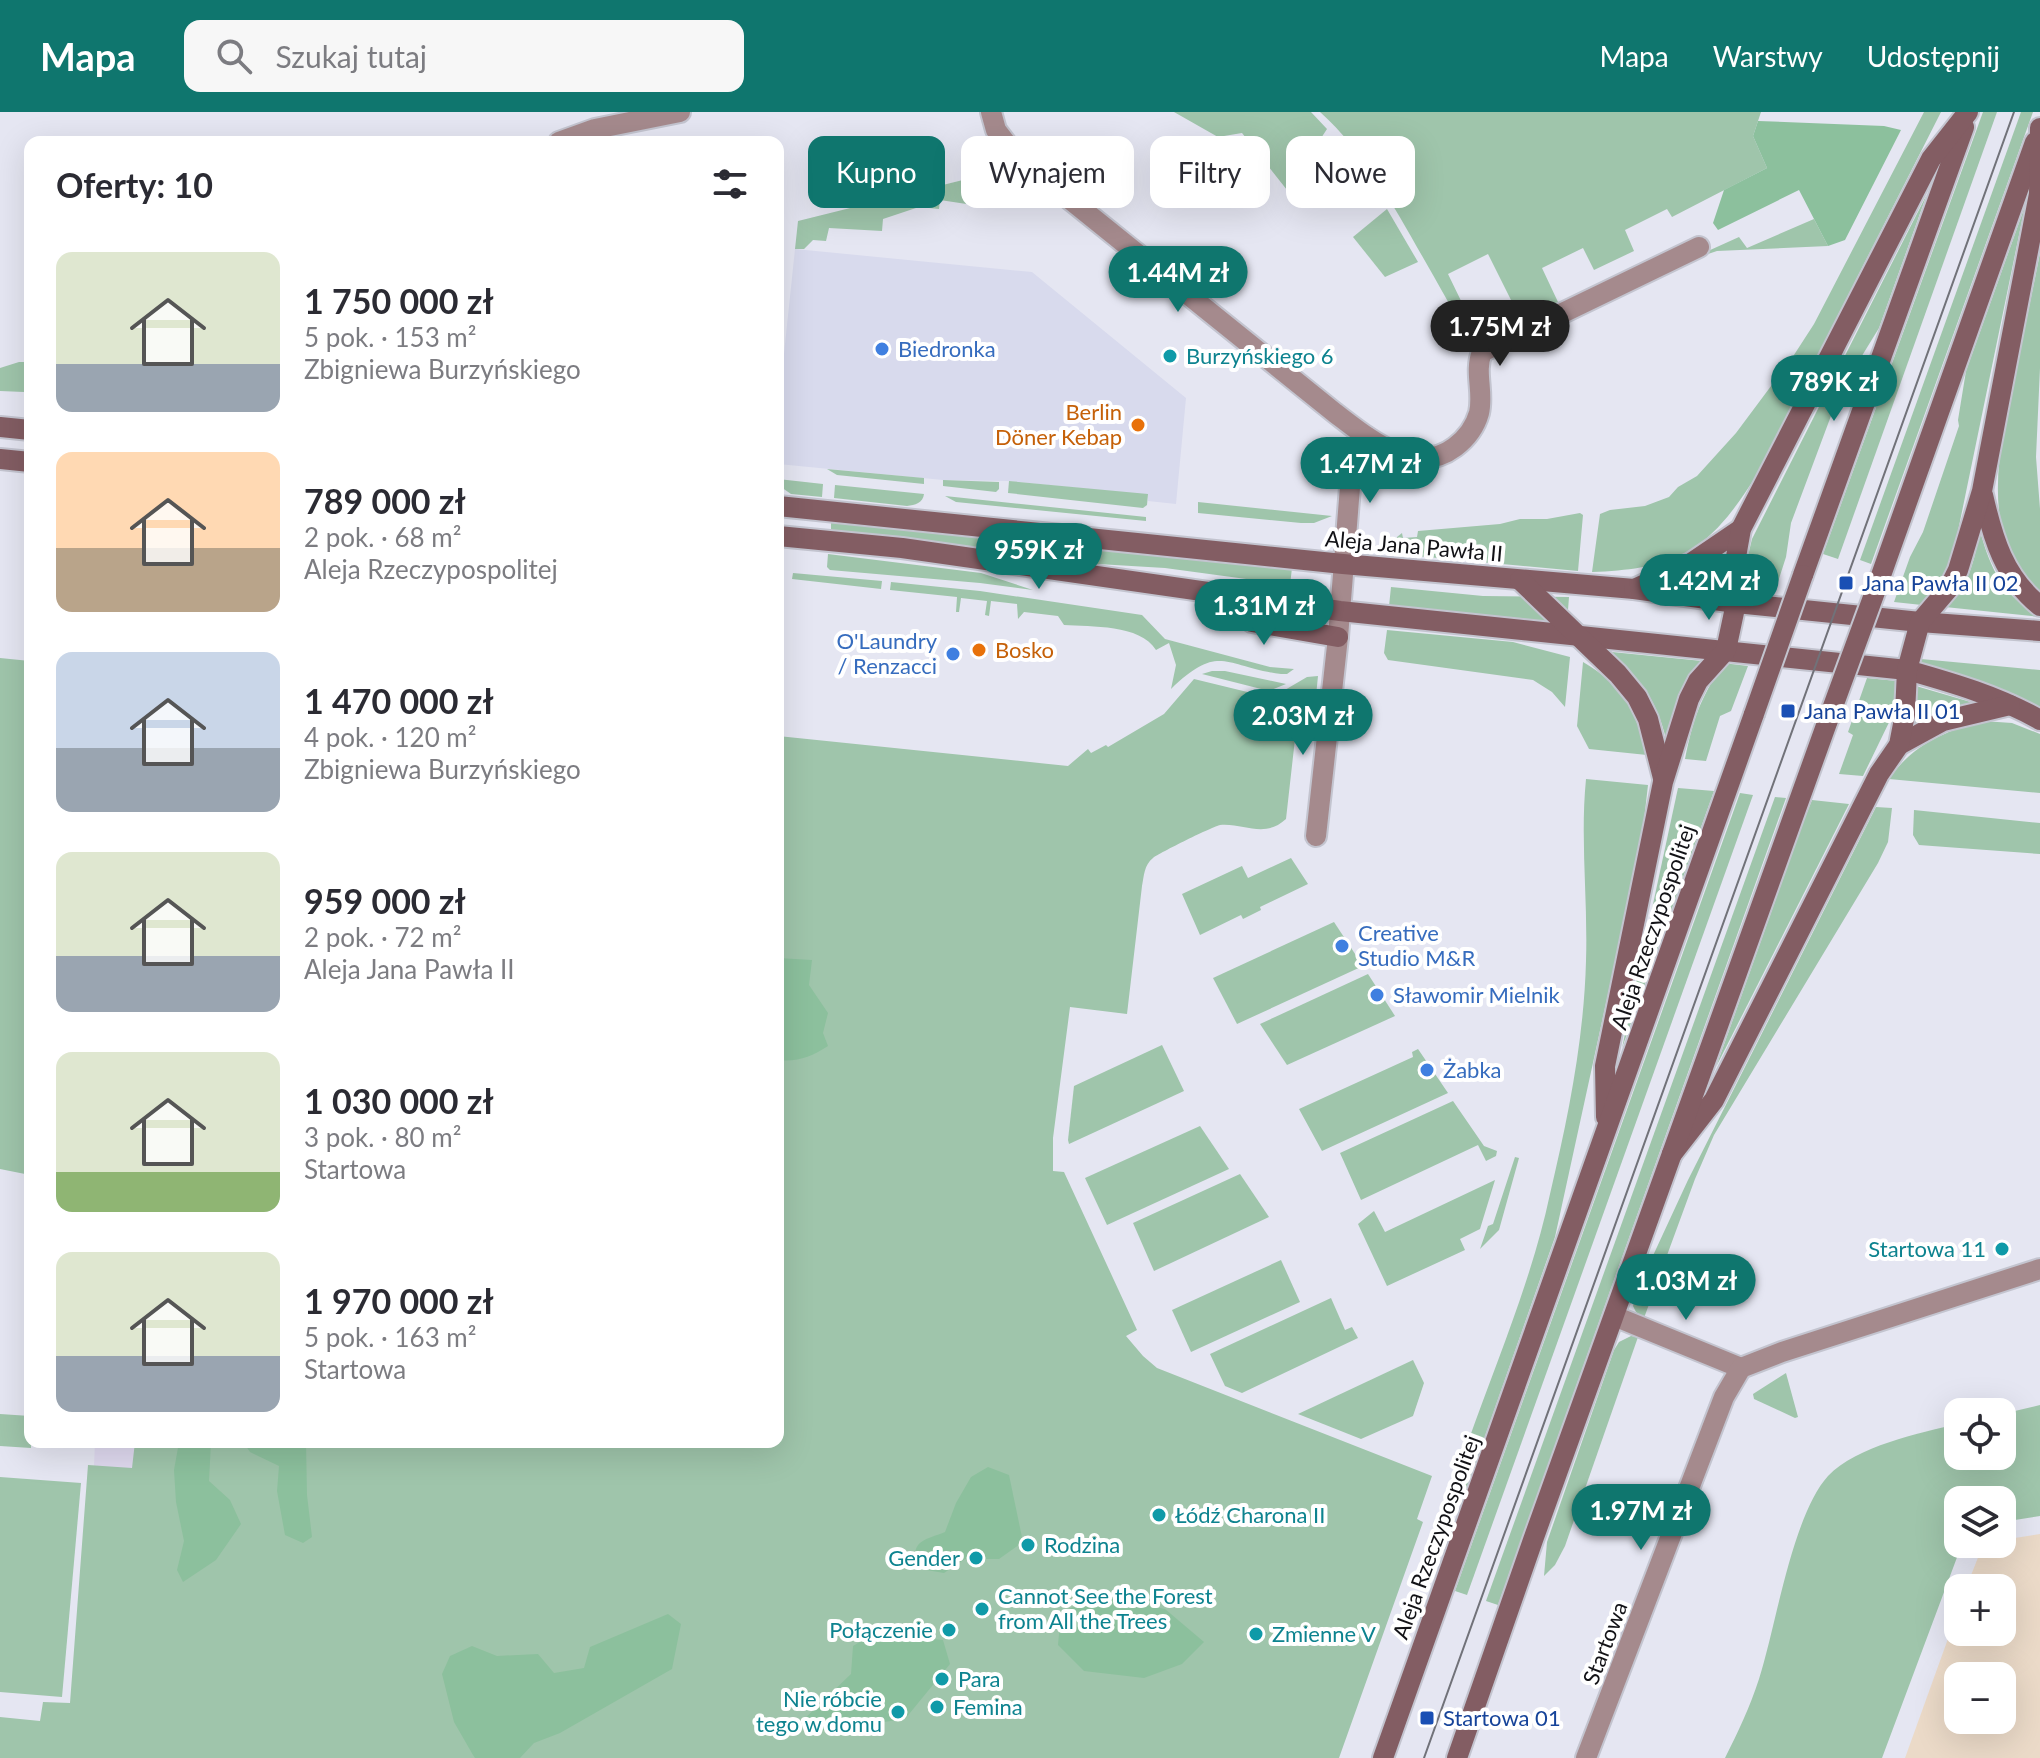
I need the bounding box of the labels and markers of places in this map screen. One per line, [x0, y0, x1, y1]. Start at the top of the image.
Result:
pin: 1.44M zł [1095, 246, 1261, 314]
pin: 1.75M zł [1417, 300, 1583, 368]
place label: Biedronka [898, 335, 996, 362]
marker: Biedronka [873, 340, 891, 358]
place label: Burzyńskiego 6 [1186, 342, 1334, 369]
marker: Burzyńskiego 6 [1161, 347, 1179, 365]
pin: 789K zł [1760, 355, 1908, 423]
place label: Berlin Döner Kebap [995, 398, 1122, 450]
marker: Berlin Döner Kebap [1129, 416, 1147, 434]
pin: 1.47M zł [1287, 437, 1453, 505]
pin: 959K zł [965, 523, 1113, 591]
pin: 1.42M zł [1626, 554, 1792, 622]
place label: Jana Pawła II 02 [1862, 569, 2018, 596]
marker: Jana Pawła II 02 [1837, 574, 1855, 592]
pin: 1.31M zł [1181, 579, 1347, 647]
place label: O'Laundry / Renzacci [836, 627, 938, 679]
place label: Bosko [995, 636, 1054, 663]
marker: Bosko [970, 641, 988, 659]
marker: O'Laundry / Renzacci [944, 645, 962, 663]
pin: 2.03M zł [1220, 689, 1386, 757]
place label: Jana Pawła II 01 [1804, 697, 1960, 724]
marker: Jana Pawła II 01 [1779, 702, 1797, 720]
place label: Creative Studio M&R [1358, 919, 1475, 971]
marker: Creative Studio M&R [1333, 937, 1351, 955]
place label: Sławomir Mielnik [1393, 981, 1560, 1008]
marker: Sławomir Mielnik [1368, 986, 1386, 1004]
place label: Żabka [1443, 1056, 1502, 1083]
marker: Żabka [1418, 1061, 1436, 1079]
place label: Startowa 11 [1868, 1235, 1986, 1262]
marker: Startowa 11 [1993, 1240, 2011, 1258]
pin: 1.03M zł [1603, 1254, 1769, 1322]
pin: 1.97M zł [1558, 1484, 1724, 1552]
place label: Łódź Charona II [1175, 1501, 1325, 1528]
marker: Łódź Charona II [1150, 1506, 1168, 1524]
place label: Rodzina [1044, 1531, 1120, 1558]
marker: Rodzina [1019, 1536, 1037, 1554]
place label: Gender [888, 1544, 960, 1571]
marker: Gender [967, 1549, 985, 1567]
place label: Cannot See the Forest from All the Trees [998, 1582, 1213, 1634]
marker: Cannot See the Forest from All the Trees [973, 1600, 991, 1618]
place label: Połączenie [829, 1616, 933, 1643]
place label: Zmienne V [1272, 1620, 1376, 1647]
marker: Połączenie [940, 1621, 958, 1639]
marker: Zmienne V [1247, 1625, 1265, 1643]
place label: Para [958, 1665, 1001, 1692]
marker: Para [933, 1670, 951, 1688]
place label: Nie róbcie tego w domu [756, 1685, 882, 1737]
place label: Femina [953, 1693, 1023, 1720]
marker: Femina [928, 1698, 946, 1716]
marker: Nie róbcie tego w domu [889, 1703, 907, 1721]
place label: Startowa 01 [1443, 1704, 1561, 1731]
marker: Startowa 01 [1418, 1709, 1436, 1727]

